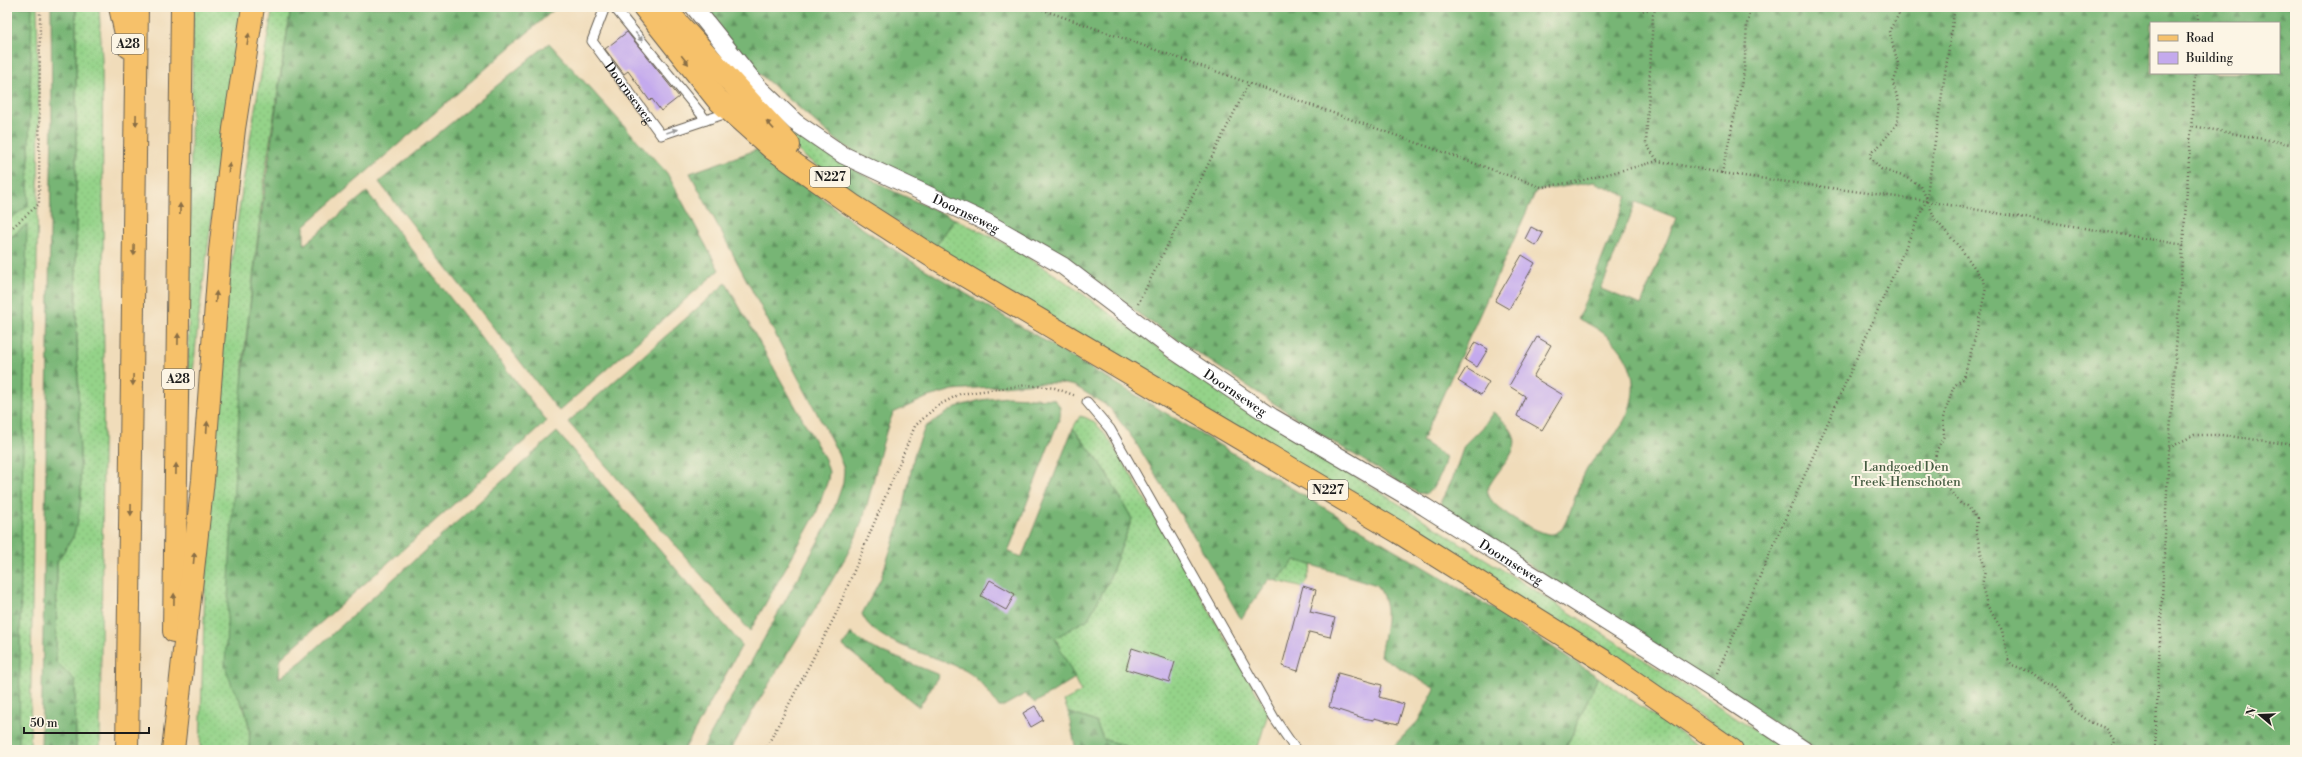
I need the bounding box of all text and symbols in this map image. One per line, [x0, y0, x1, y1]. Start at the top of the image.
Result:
legend [2150, 22, 2280, 74]
text: Road [2186, 31, 2214, 46]
one-way arrow [634, 32, 643, 43]
one-way arrow [245, 33, 251, 45]
road number: A28 [112, 34, 144, 54]
text: Building [2185, 51, 2234, 66]
one-way arrow [681, 54, 690, 65]
street label: Doornseweg [601, 59, 657, 127]
one-way arrow [133, 114, 139, 127]
one-way arrow [765, 120, 774, 130]
one-way arrow [667, 128, 679, 134]
one-way arrow [226, 162, 232, 174]
road number: N227 [810, 167, 850, 187]
street label: Doornseweg [930, 191, 1003, 237]
one-way arrow [177, 202, 183, 215]
one-way arrow [131, 244, 138, 256]
one-way arrow [213, 291, 220, 303]
one-way arrow [175, 332, 181, 345]
street label: Doornseweg [1200, 366, 1270, 420]
road number: A28 [162, 369, 194, 389]
one-way arrow [129, 374, 136, 386]
one-way arrow [203, 421, 210, 433]
park label: Landgoed Den Treek-Henschoten [1851, 459, 1961, 490]
one-way arrow [173, 462, 179, 475]
road number: N227 [1308, 480, 1348, 500]
one-way arrow [128, 504, 134, 517]
street label: Doornseweg [1476, 536, 1546, 589]
one-way arrow [191, 552, 198, 564]
one-way arrow [171, 592, 177, 605]
north arrow [2240, 695, 2280, 735]
text: N [2243, 705, 2260, 718]
scale bar [24, 709, 149, 735]
text: 50 m [30, 716, 58, 731]

